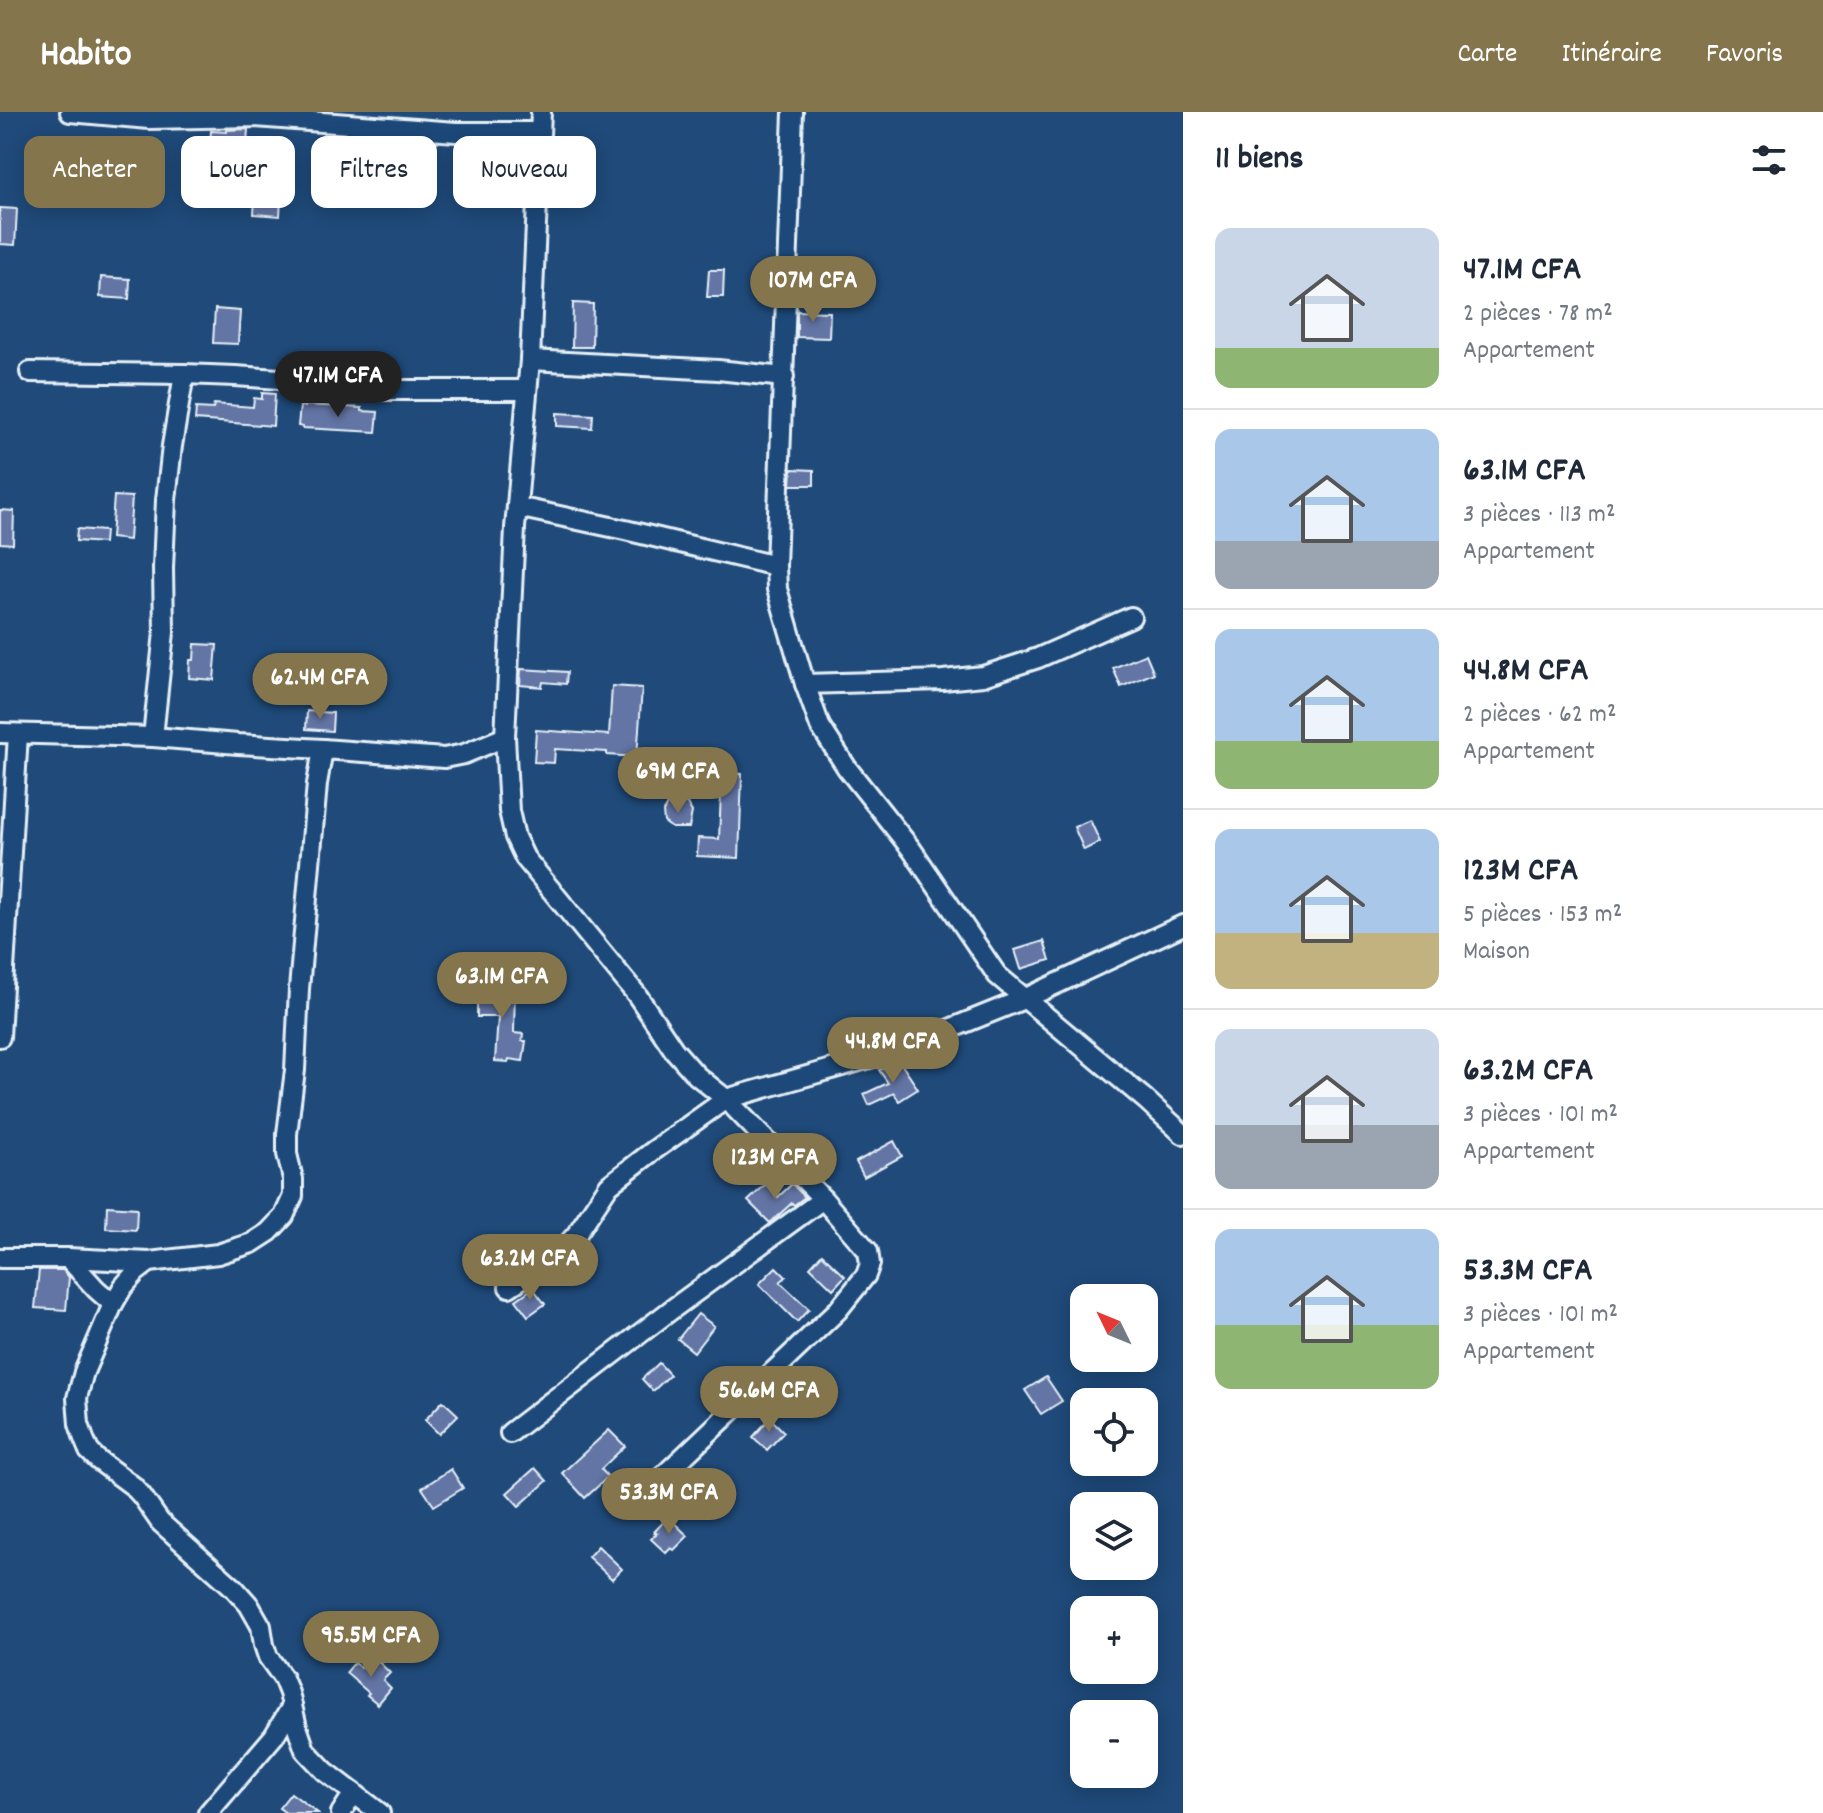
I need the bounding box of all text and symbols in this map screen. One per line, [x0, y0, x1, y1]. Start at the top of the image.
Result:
text: Habito [40, 29, 132, 84]
text: Carte [1457, 36, 1517, 76]
text: Itinéraire [1561, 36, 1662, 76]
text: Favoris [1706, 36, 1783, 76]
chip: Acheter [24, 136, 165, 208]
chip: Louer [181, 136, 295, 208]
chip: Filtres [311, 136, 437, 208]
chip: Nouveau [453, 136, 596, 208]
text: 11 biens [1215, 136, 1304, 185]
icon: filters [1747, 138, 1791, 182]
text: 47.1M CFA [1463, 247, 1581, 296]
pin: 107M CFA [730, 256, 896, 324]
icon: home [1279, 260, 1375, 356]
text: 107M CFA [768, 263, 858, 300]
text: 2 pièces · 78 m² [1463, 296, 1613, 333]
text: Appartement [1463, 333, 1595, 370]
pin: 47.1M CFA [246, 351, 430, 419]
text: 47.1M CFA [293, 358, 383, 395]
text: 63.1M CFA [1463, 448, 1586, 497]
icon: home [1279, 461, 1375, 557]
text: 3 pièces · 113 m² [1463, 497, 1615, 534]
text: Appartement [1463, 534, 1595, 571]
text: 44.8M CFA [1463, 648, 1589, 697]
pin: 62.4M CFA [228, 653, 412, 721]
text: 62.4M CFA [270, 660, 370, 697]
icon: home [1279, 661, 1375, 757]
text: 2 pièces · 62 m² [1463, 697, 1616, 734]
text: Appartement [1463, 734, 1595, 771]
pin: 69M CFA [604, 747, 752, 815]
text: 69M CFA [636, 754, 720, 791]
text: 123M CFA [1463, 848, 1579, 897]
icon: home [1279, 861, 1375, 957]
text: 5 pièces · 153 m² [1463, 897, 1622, 934]
text: Maison [1463, 934, 1530, 971]
pin: 63.1M CFA [410, 952, 594, 1020]
text: 63.1M CFA [455, 959, 549, 996]
pin: 44.8M CFA [801, 1017, 985, 1085]
text: 44.8M CFA [845, 1024, 941, 1061]
text: 63.2M CFA [1463, 1048, 1594, 1097]
icon: home [1279, 1061, 1375, 1157]
text: 3 pièces · 101 m² [1463, 1097, 1618, 1134]
pin: 123M CFA [692, 1133, 858, 1201]
text: Appartement [1463, 1134, 1595, 1171]
text: 123M CFA [731, 1140, 819, 1177]
pin: 63.2M CFA [438, 1234, 622, 1302]
text: 63.2M CFA [480, 1241, 580, 1278]
text: 53.3M CFA [1463, 1248, 1593, 1297]
icon: home [1279, 1261, 1375, 1357]
north arrow [1070, 1284, 1158, 1372]
map controls [1070, 1284, 1158, 1788]
text: 3 pièces · 101 m² [1463, 1297, 1618, 1334]
text: Appartement [1463, 1334, 1595, 1371]
pin: 56.6M CFA [677, 1366, 861, 1434]
text: 56.6M CFA [718, 1373, 820, 1410]
button: locate [1070, 1388, 1158, 1476]
pin: 53.3M CFA [577, 1468, 761, 1536]
text: 53.3M CFA [619, 1475, 719, 1512]
button: layers [1070, 1492, 1158, 1580]
button: + [1070, 1596, 1158, 1684]
pin: 95.5M CFA [279, 1611, 463, 1679]
text: 95.5M CFA [321, 1618, 421, 1655]
button: − [1070, 1700, 1158, 1788]

